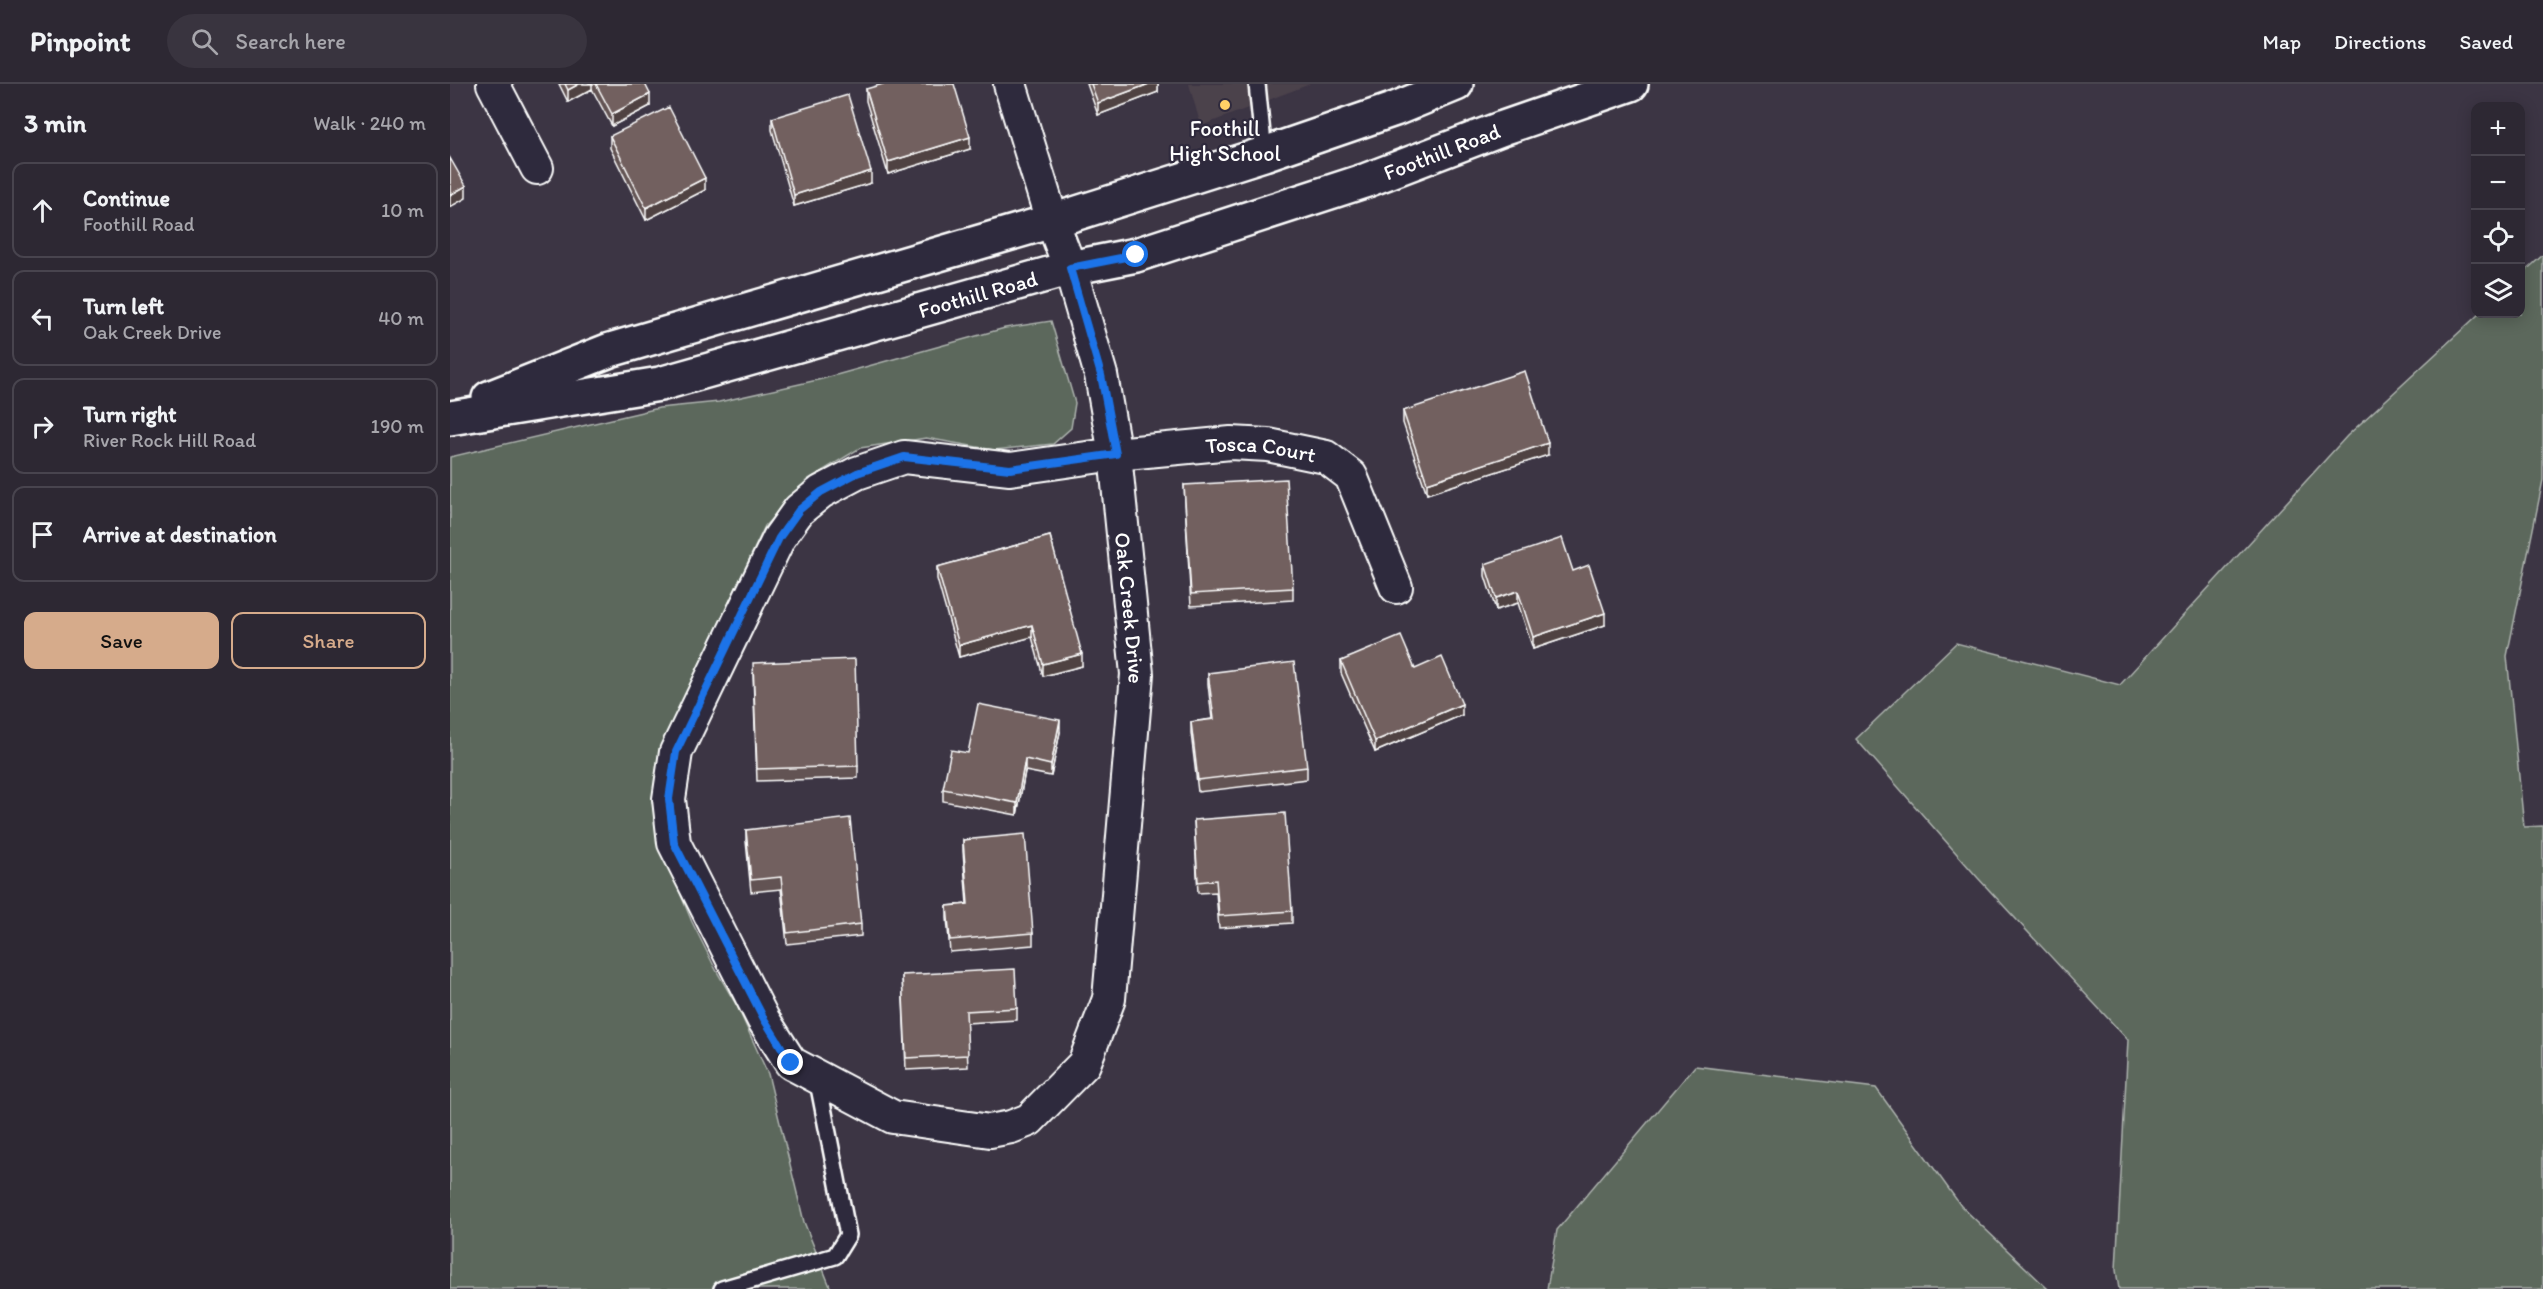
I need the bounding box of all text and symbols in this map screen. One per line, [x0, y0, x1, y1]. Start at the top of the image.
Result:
search box [167, 14, 587, 68]
text: Pinpoint [30, 24, 131, 58]
icon: search [188, 25, 221, 58]
text: Search here [236, 28, 346, 55]
text: Map [2263, 29, 2301, 54]
text: Directions [2334, 29, 2426, 54]
text: Saved [2459, 29, 2513, 54]
marker: Foothill High School [1218, 98, 1232, 112]
map controls [2471, 102, 2525, 318]
button: + [2471, 102, 2525, 156]
text: 3 min [24, 107, 86, 139]
text: Walk · 240 m [313, 111, 426, 135]
place label: Foothill High School [1169, 115, 1281, 167]
street label: Foothill Road [1380, 117, 1504, 186]
button: − [2471, 156, 2525, 210]
text: Continue [83, 185, 170, 212]
icon: ahead [26, 194, 59, 227]
text: 10 m [381, 198, 424, 222]
button: locate [2471, 210, 2525, 264]
text: Foothill Road [83, 212, 194, 236]
route start [1122, 241, 1148, 267]
button: layers [2471, 264, 2525, 318]
street label: Foothill Road [915, 265, 1041, 324]
text: Turn left [83, 293, 164, 320]
icon: left [26, 302, 59, 335]
text: 40 m [378, 306, 424, 330]
text: Oak Creek Drive [83, 320, 221, 344]
text: Turn right [83, 401, 177, 428]
icon: right [26, 410, 59, 443]
text: 190 m [371, 414, 424, 438]
text: River Rock Hill Road [83, 428, 256, 452]
street label: Tosca Court [1204, 430, 1318, 469]
icon: arrive [26, 518, 59, 551]
text: Arrive at destination [83, 521, 277, 548]
street label: Oak Creek Drive [1109, 531, 1150, 685]
button: Save [24, 612, 219, 669]
button: Share [231, 612, 426, 669]
route end [777, 1049, 803, 1075]

